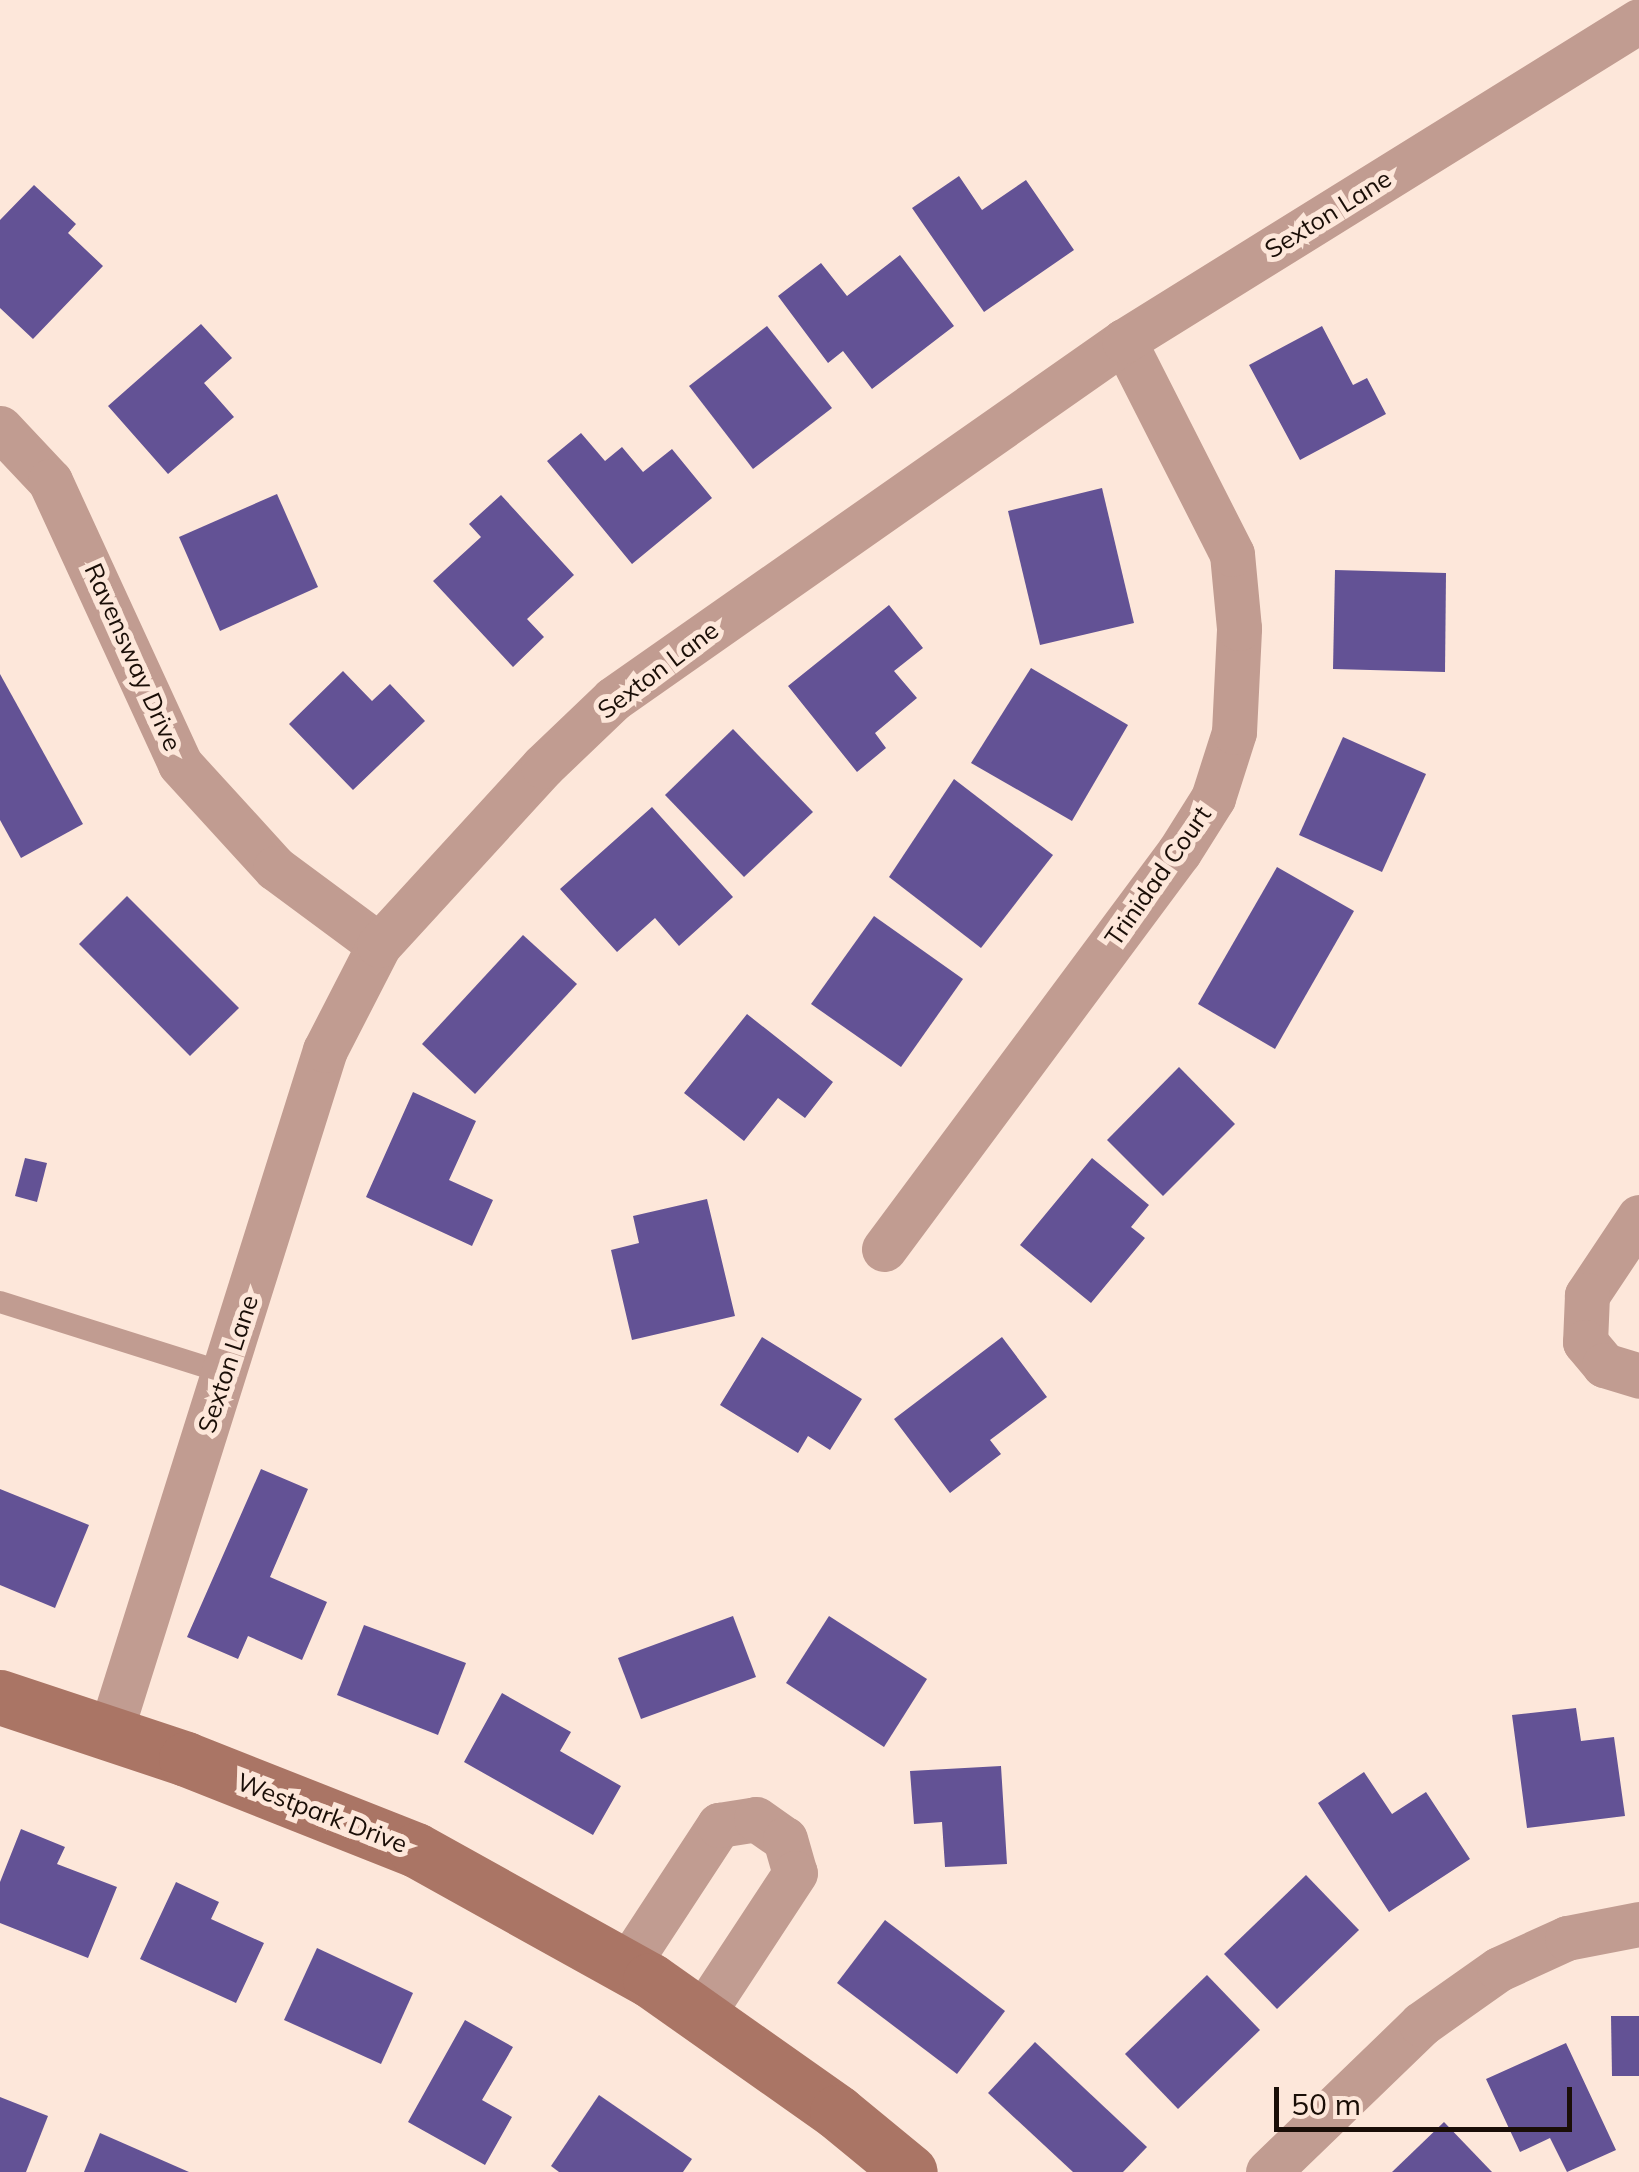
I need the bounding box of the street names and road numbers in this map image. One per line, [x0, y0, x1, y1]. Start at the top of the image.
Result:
street label: Sexton Lane [1259, 163, 1397, 265]
street label: Ravensway Drive [78, 559, 188, 755]
street label: Sexton Lane [592, 615, 724, 725]
street label: Trinidad Court [1099, 800, 1217, 952]
street label: Sexton Lane [192, 1291, 264, 1437]
street label: Westpark Drive [233, 1767, 411, 1859]

